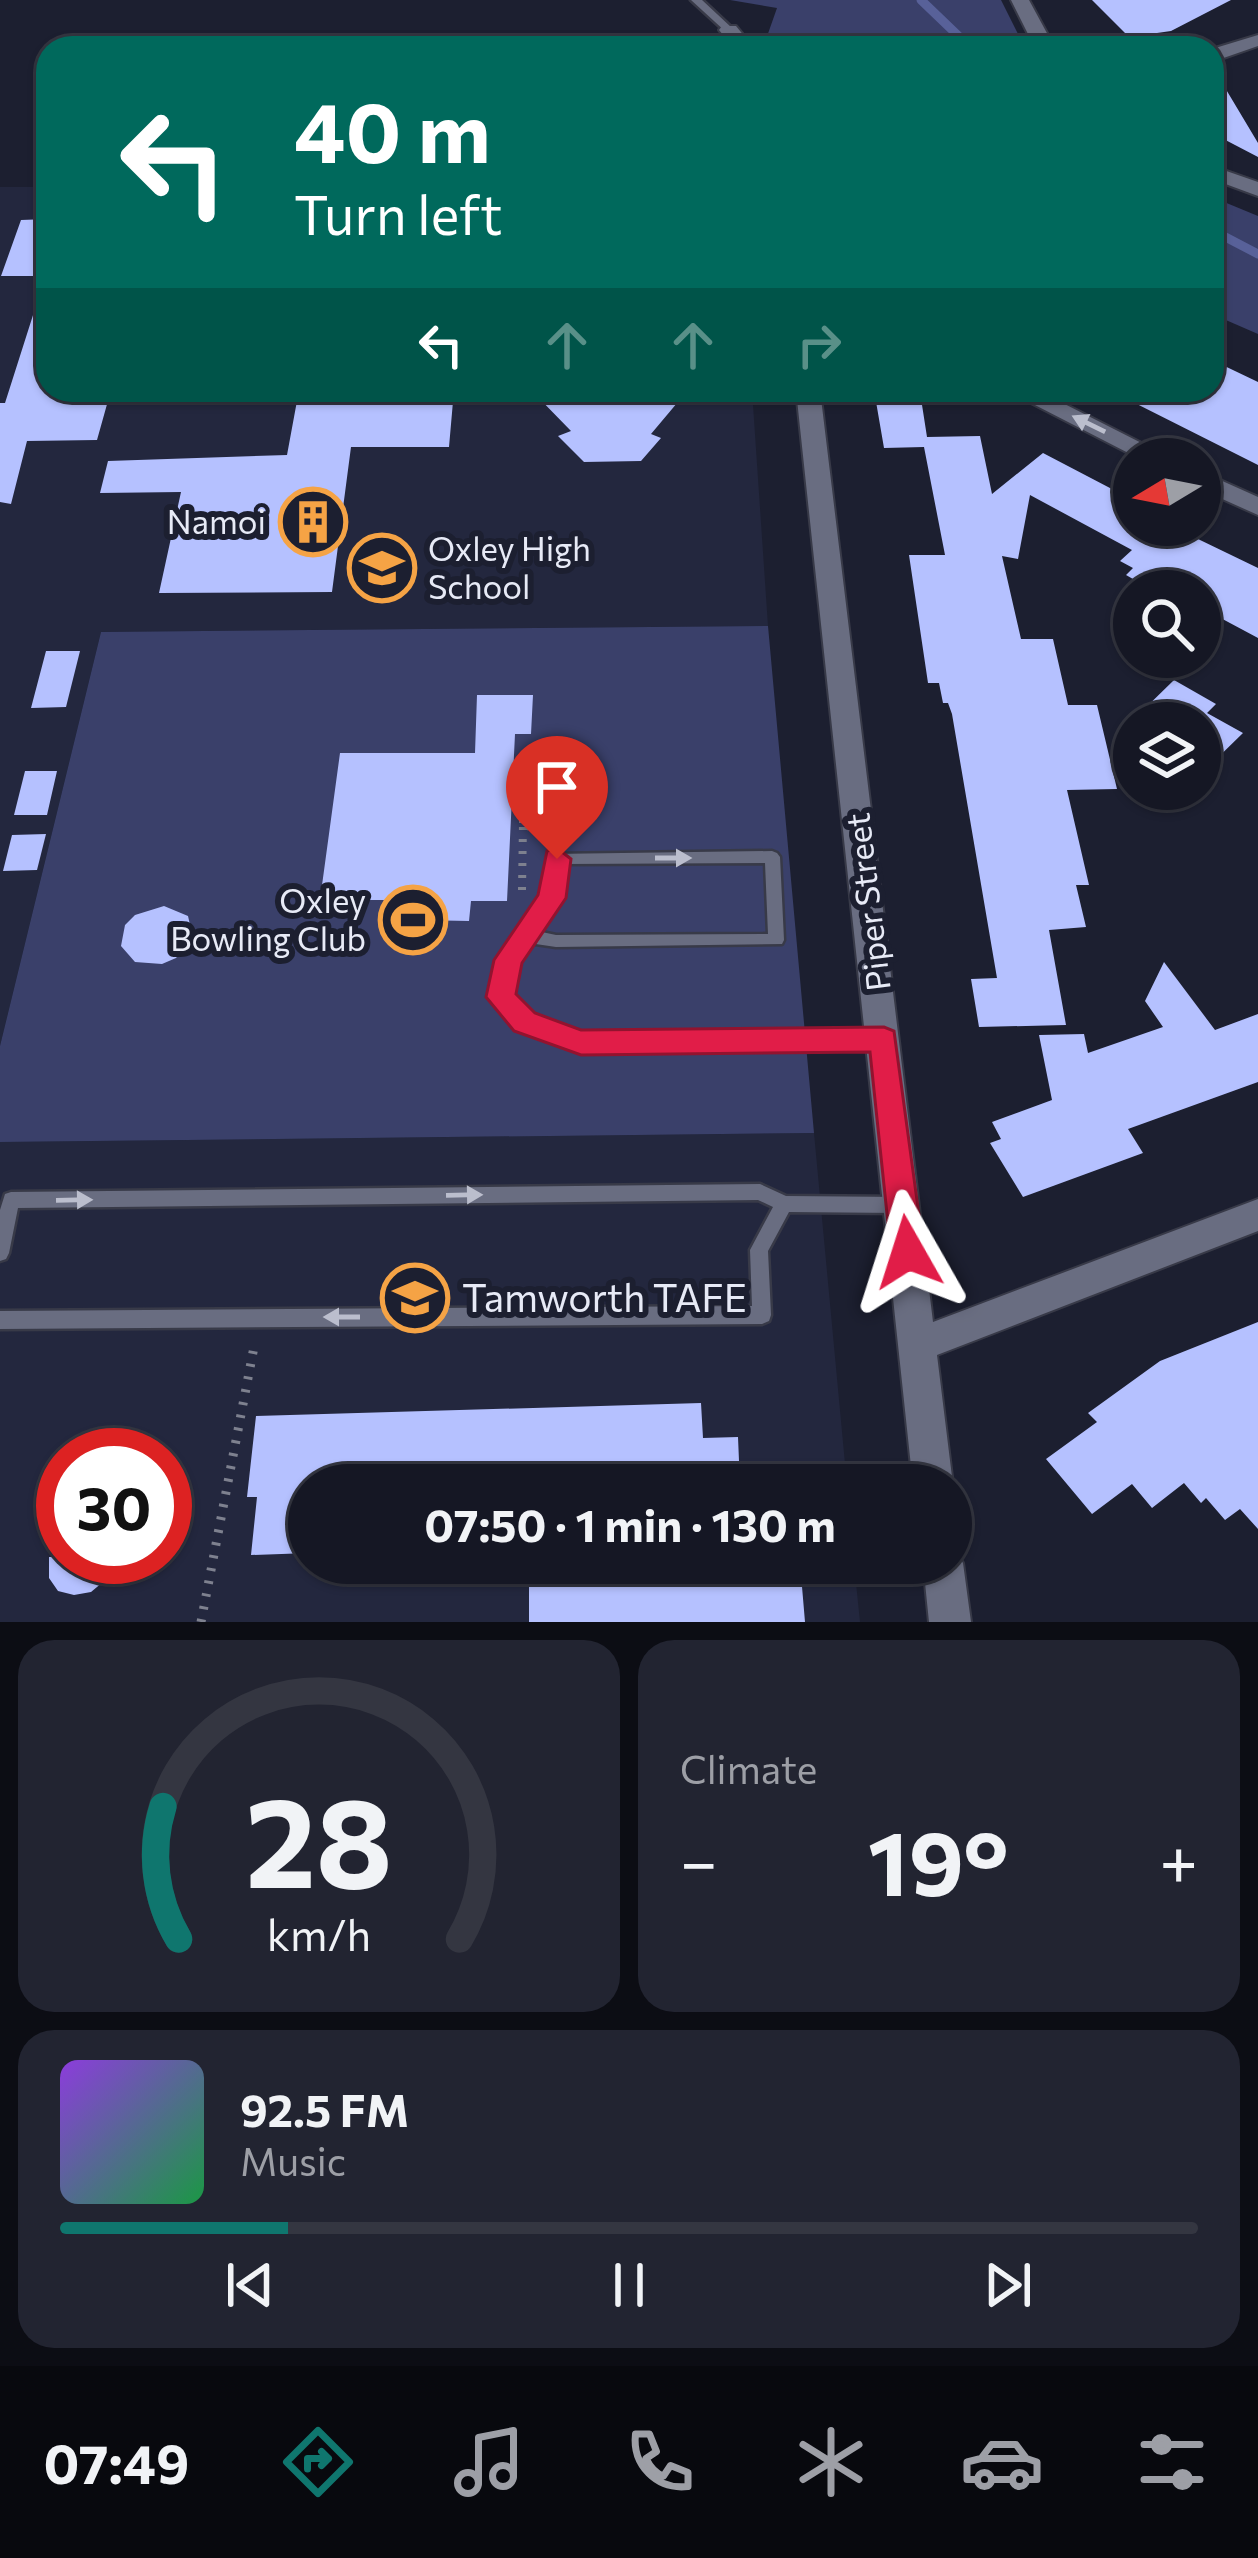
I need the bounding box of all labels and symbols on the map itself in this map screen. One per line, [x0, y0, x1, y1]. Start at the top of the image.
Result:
one-way arrow [1072, 415, 1106, 435]
north arrow [1113, 438, 1221, 546]
building icon: Namoi [278, 487, 348, 557]
place label: Namoi [167, 500, 266, 541]
place label: Oxley High School [428, 527, 591, 606]
school or university icon: Oxley High School [347, 533, 417, 603]
pin [506, 736, 608, 859]
street label: Piper Street [835, 811, 898, 993]
one-way arrow [655, 848, 693, 867]
place label: Oxley Bowling Club [170, 879, 366, 958]
sports icon: Oxley Bowling Club [378, 885, 448, 955]
one-way arrow [446, 1186, 484, 1205]
position arrow [845, 1189, 971, 1315]
one-way arrow [56, 1190, 94, 1209]
school or university icon: Tamworth TAFE [380, 1263, 450, 1333]
place label: Tamworth TAFE [462, 1272, 747, 1320]
one-way arrow [322, 1308, 360, 1327]
speed limit sign: 30 [36, 1428, 192, 1584]

